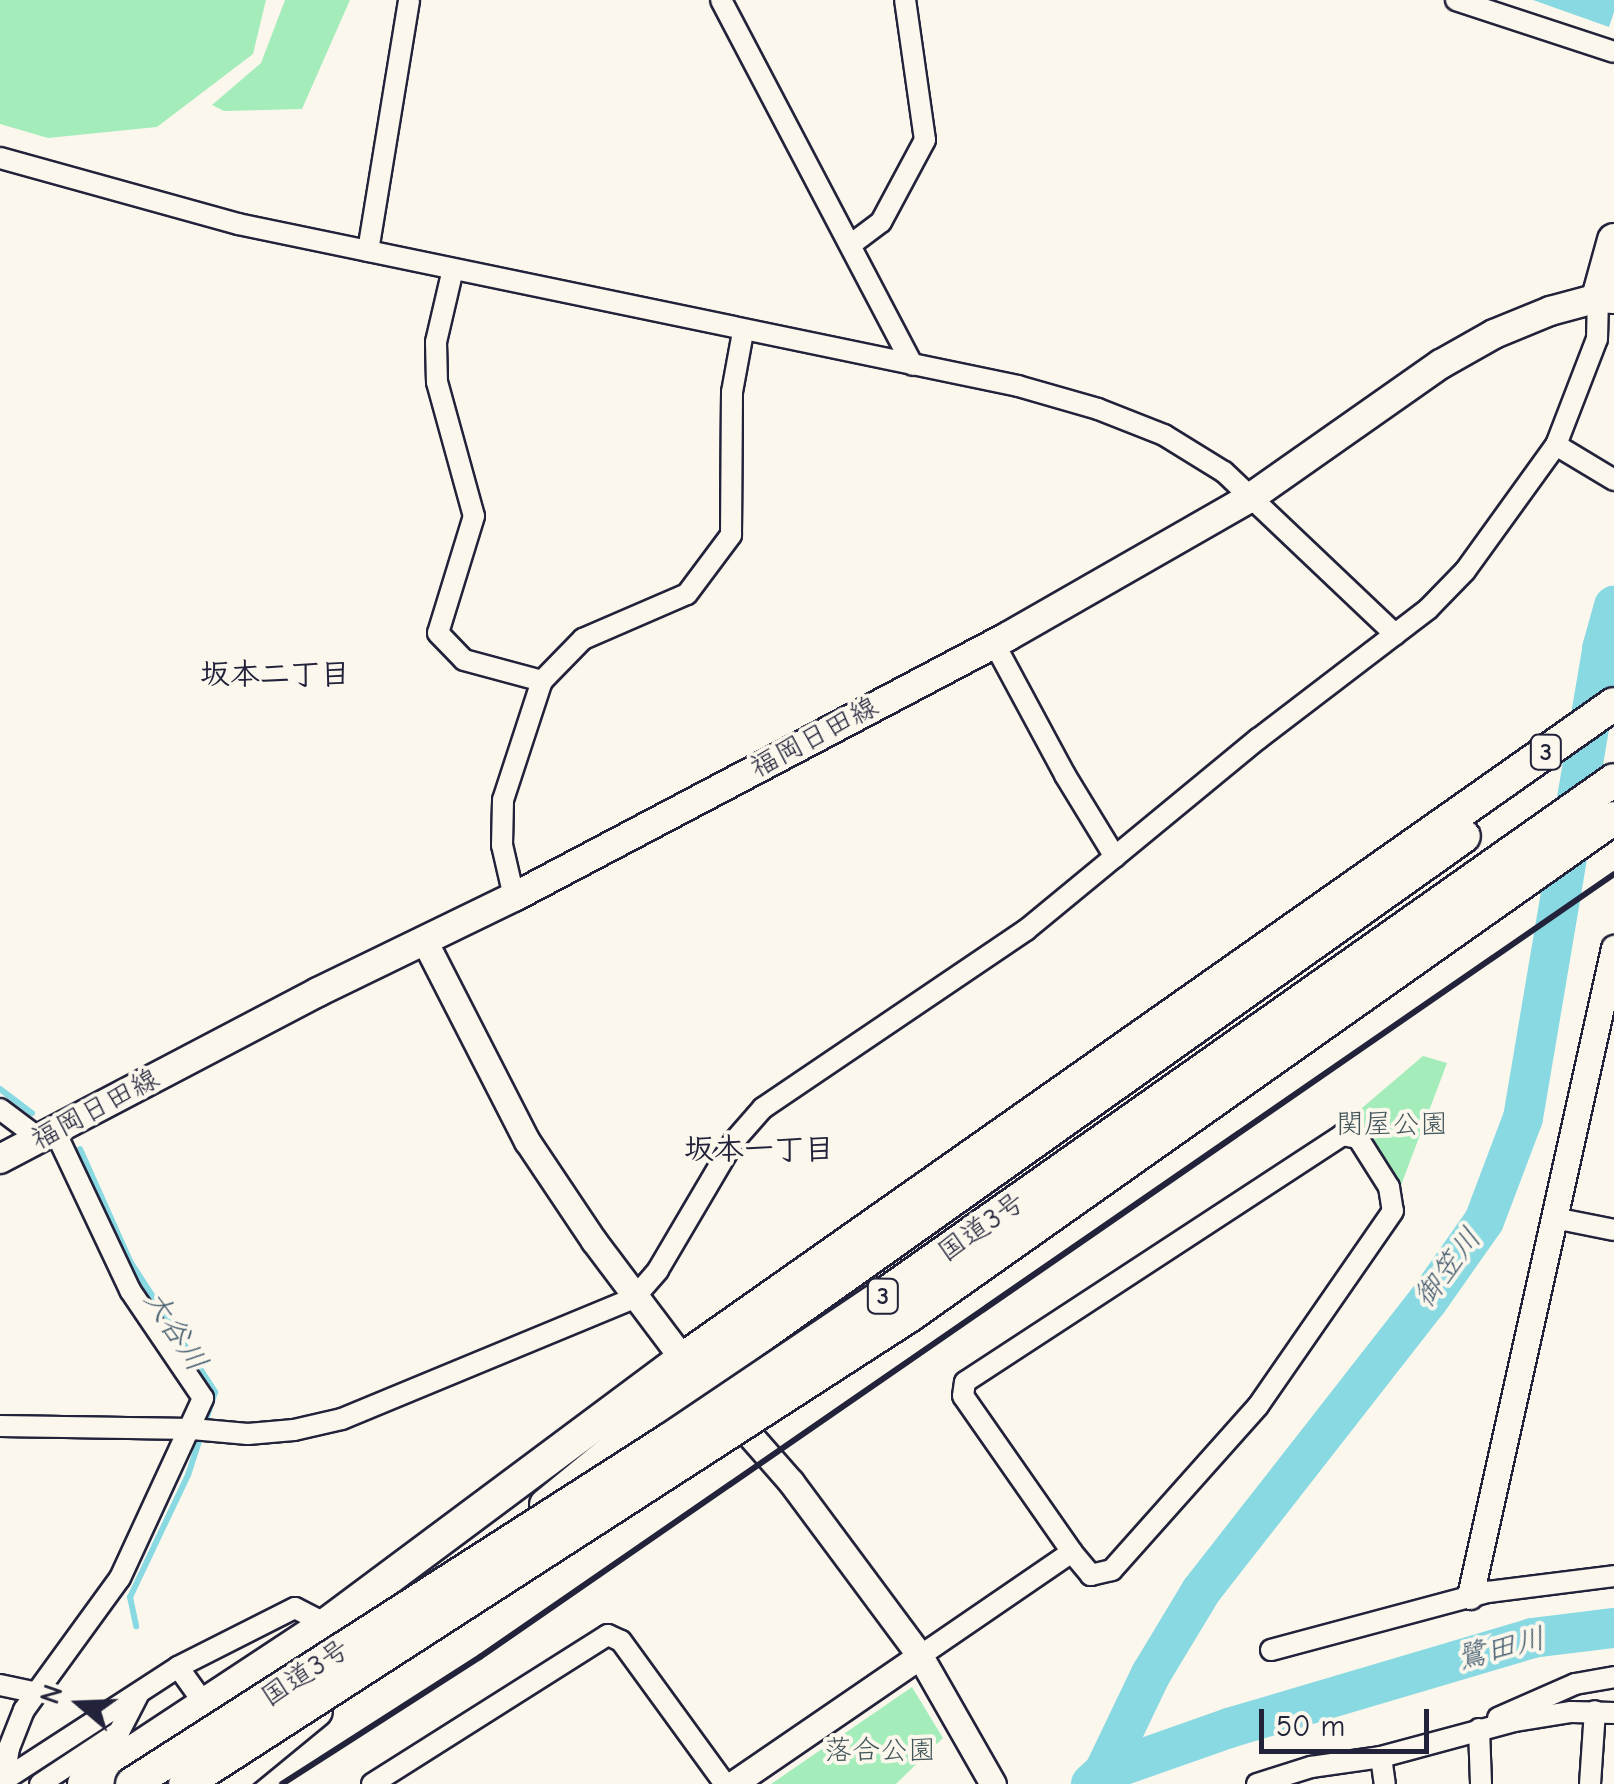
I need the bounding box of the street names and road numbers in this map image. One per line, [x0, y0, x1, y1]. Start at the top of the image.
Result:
street label: 福岡日田線 [744, 689, 884, 785]
road number: 3 [1528, 732, 1564, 772]
street label: 福岡日田線 [25, 1061, 165, 1157]
street label: 国道3号 [931, 1185, 1031, 1269]
road number: 3 [866, 1276, 900, 1316]
street label: 国道3号 [255, 1632, 355, 1714]

